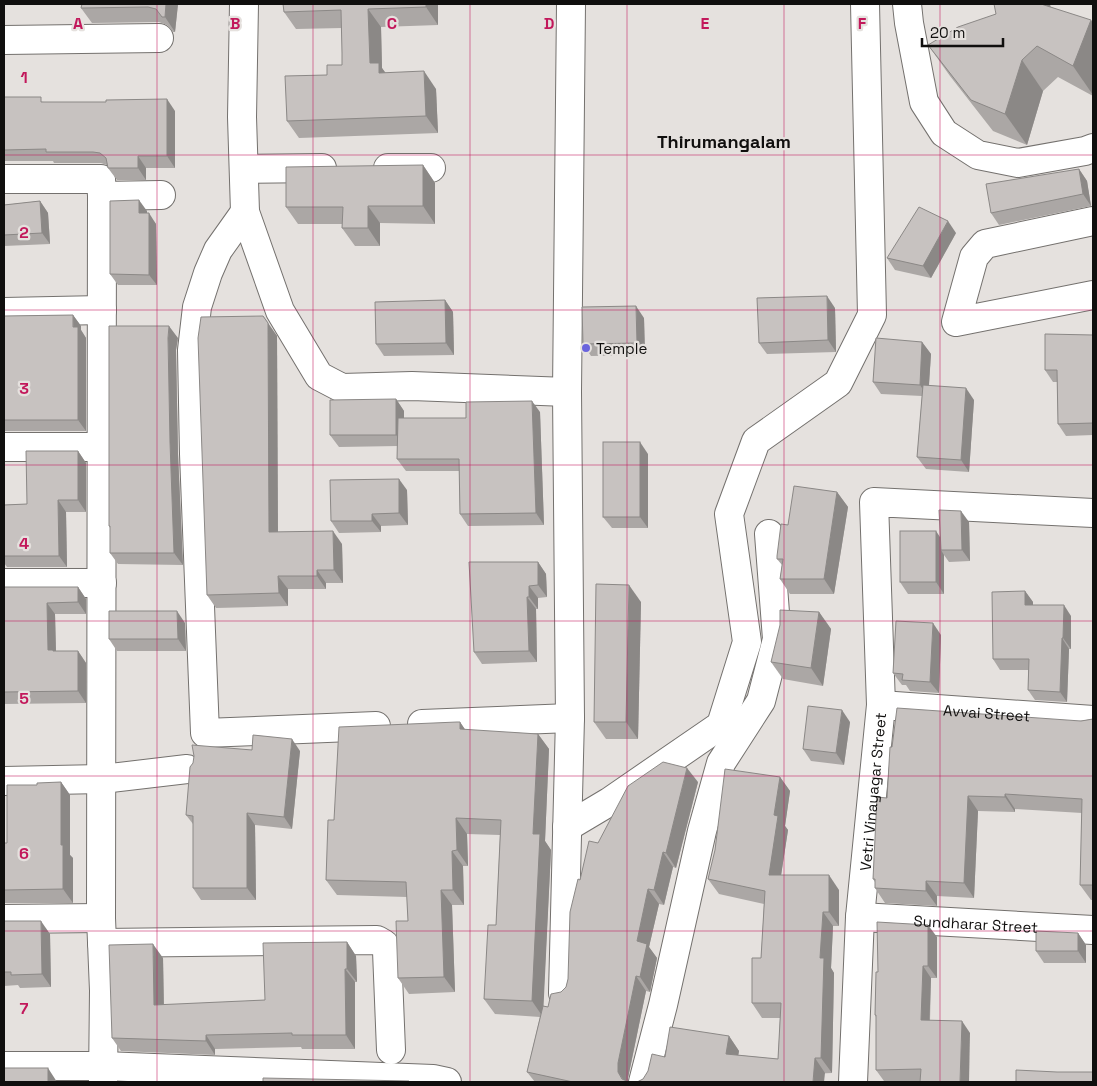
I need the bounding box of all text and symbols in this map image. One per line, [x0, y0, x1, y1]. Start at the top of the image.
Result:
text: A [73, 13, 83, 34]
text: B [230, 13, 240, 34]
text: C [387, 13, 397, 34]
text: D [544, 13, 554, 34]
text: E [701, 13, 710, 34]
text: F [858, 13, 867, 34]
scale bar [922, 15, 1003, 47]
text: 20 m [930, 23, 965, 42]
text: 1 [20, 67, 28, 88]
district label: Thirumangalam [657, 130, 791, 153]
text: 2 [19, 222, 29, 243]
place label: Temple [596, 339, 647, 358]
marker: Temple [580, 342, 592, 354]
text: 3 [19, 378, 29, 399]
text: 4 [19, 533, 29, 554]
text: 5 [19, 688, 29, 709]
street label: Avvai Street [943, 700, 1031, 725]
street label: Vetri Vinayagar Street [855, 712, 890, 872]
text: 6 [19, 843, 29, 864]
street label: Sundharar Street [913, 911, 1039, 936]
text: 7 [20, 998, 29, 1019]

